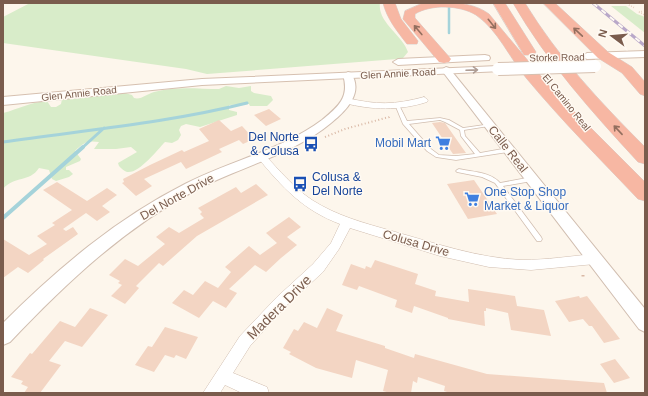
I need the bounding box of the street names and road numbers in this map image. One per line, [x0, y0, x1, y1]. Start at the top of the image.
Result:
street label: Storke Road [529, 52, 585, 63]
street label: Glen Annie Road [360, 66, 436, 81]
street label: El Camino Real [540, 72, 593, 133]
street label: Glen Annie Road [41, 84, 117, 103]
street label: Calle Real [485, 123, 531, 175]
street label: Del Norte Drive [138, 171, 217, 223]
street label: Colusa Drive [381, 227, 451, 259]
street label: Madera Drive [244, 271, 315, 342]

